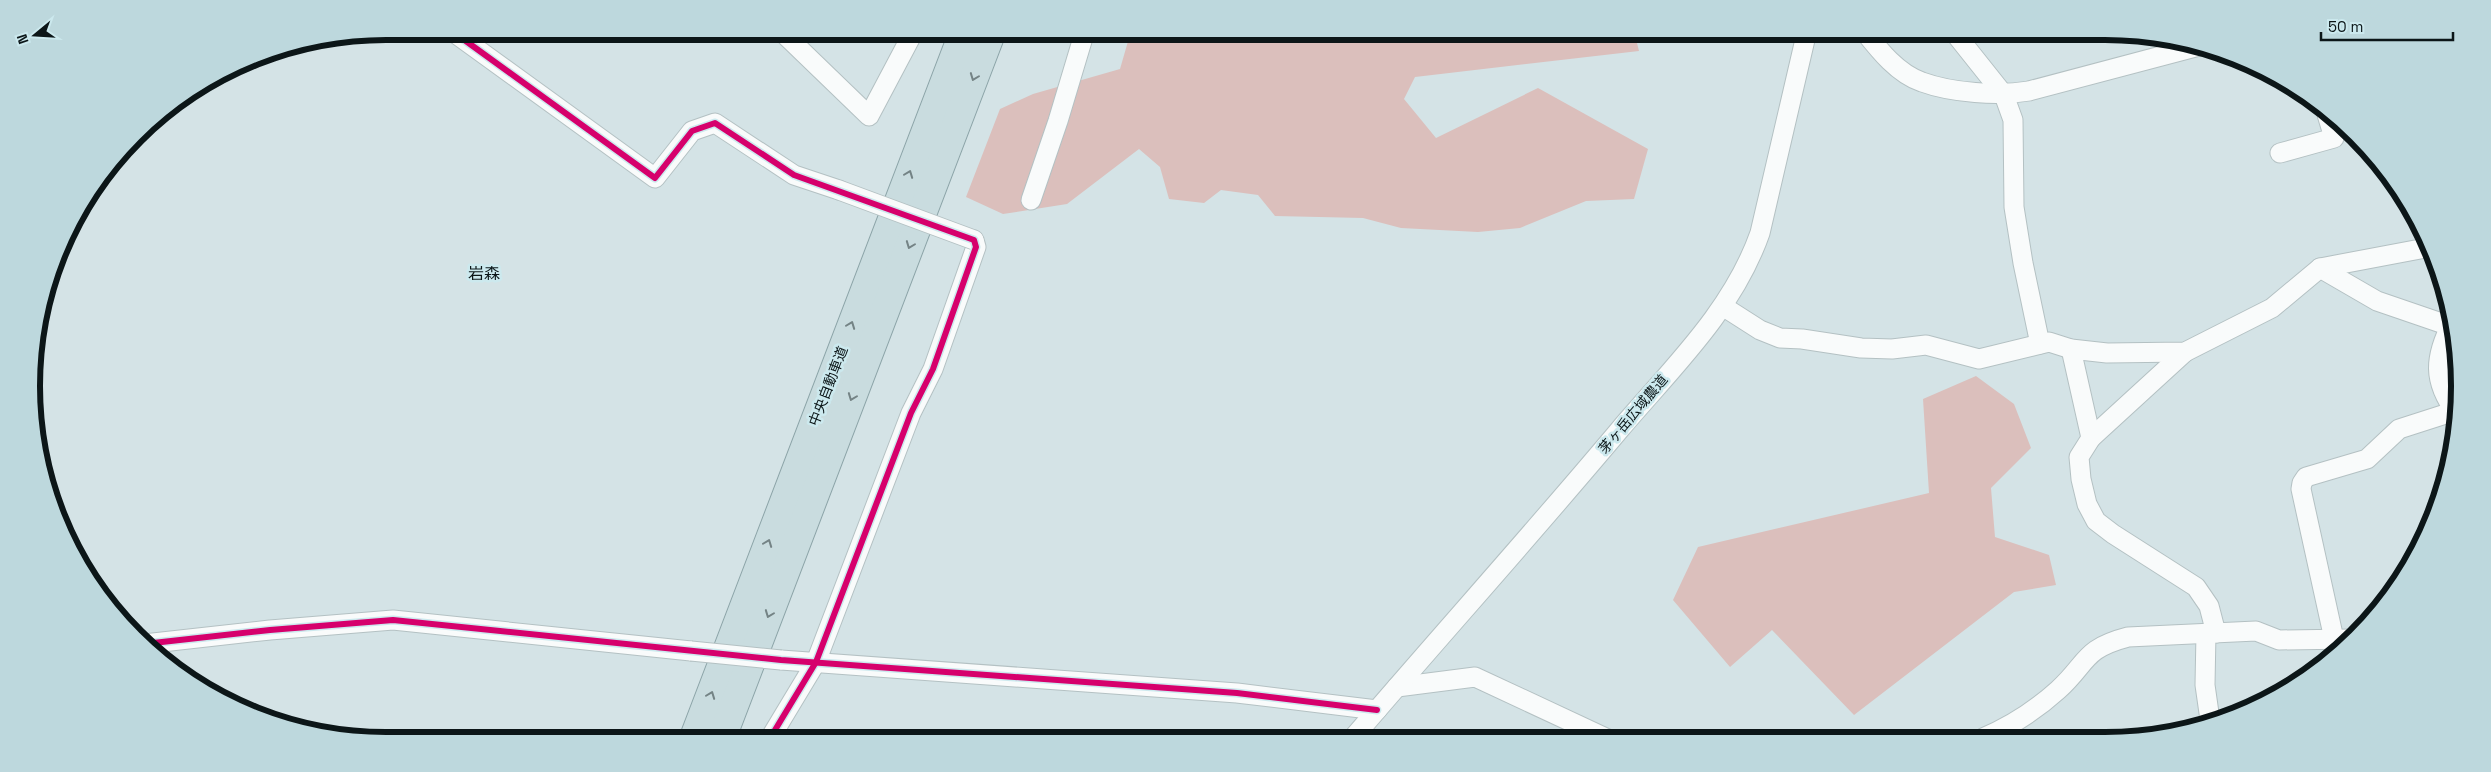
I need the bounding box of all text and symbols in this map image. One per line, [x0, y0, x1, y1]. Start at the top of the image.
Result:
north arrow [10, 10, 60, 60]
scale bar [2321, 10, 2454, 42]
text: 50 m [2328, 17, 2363, 36]
text: N [13, 32, 33, 46]
one-way arrow [970, 72, 980, 81]
one-way arrow [903, 170, 913, 178]
one-way arrow [906, 240, 916, 249]
district label: 岩森 [468, 263, 500, 284]
one-way arrow [845, 322, 855, 330]
street label: 中央自動車道 [805, 344, 851, 428]
street label: 茅ヶ岳広域農道 [1595, 371, 1671, 457]
one-way arrow [848, 392, 858, 400]
one-way arrow [762, 539, 772, 548]
one-way arrow [765, 609, 775, 618]
one-way arrow [705, 691, 715, 699]

